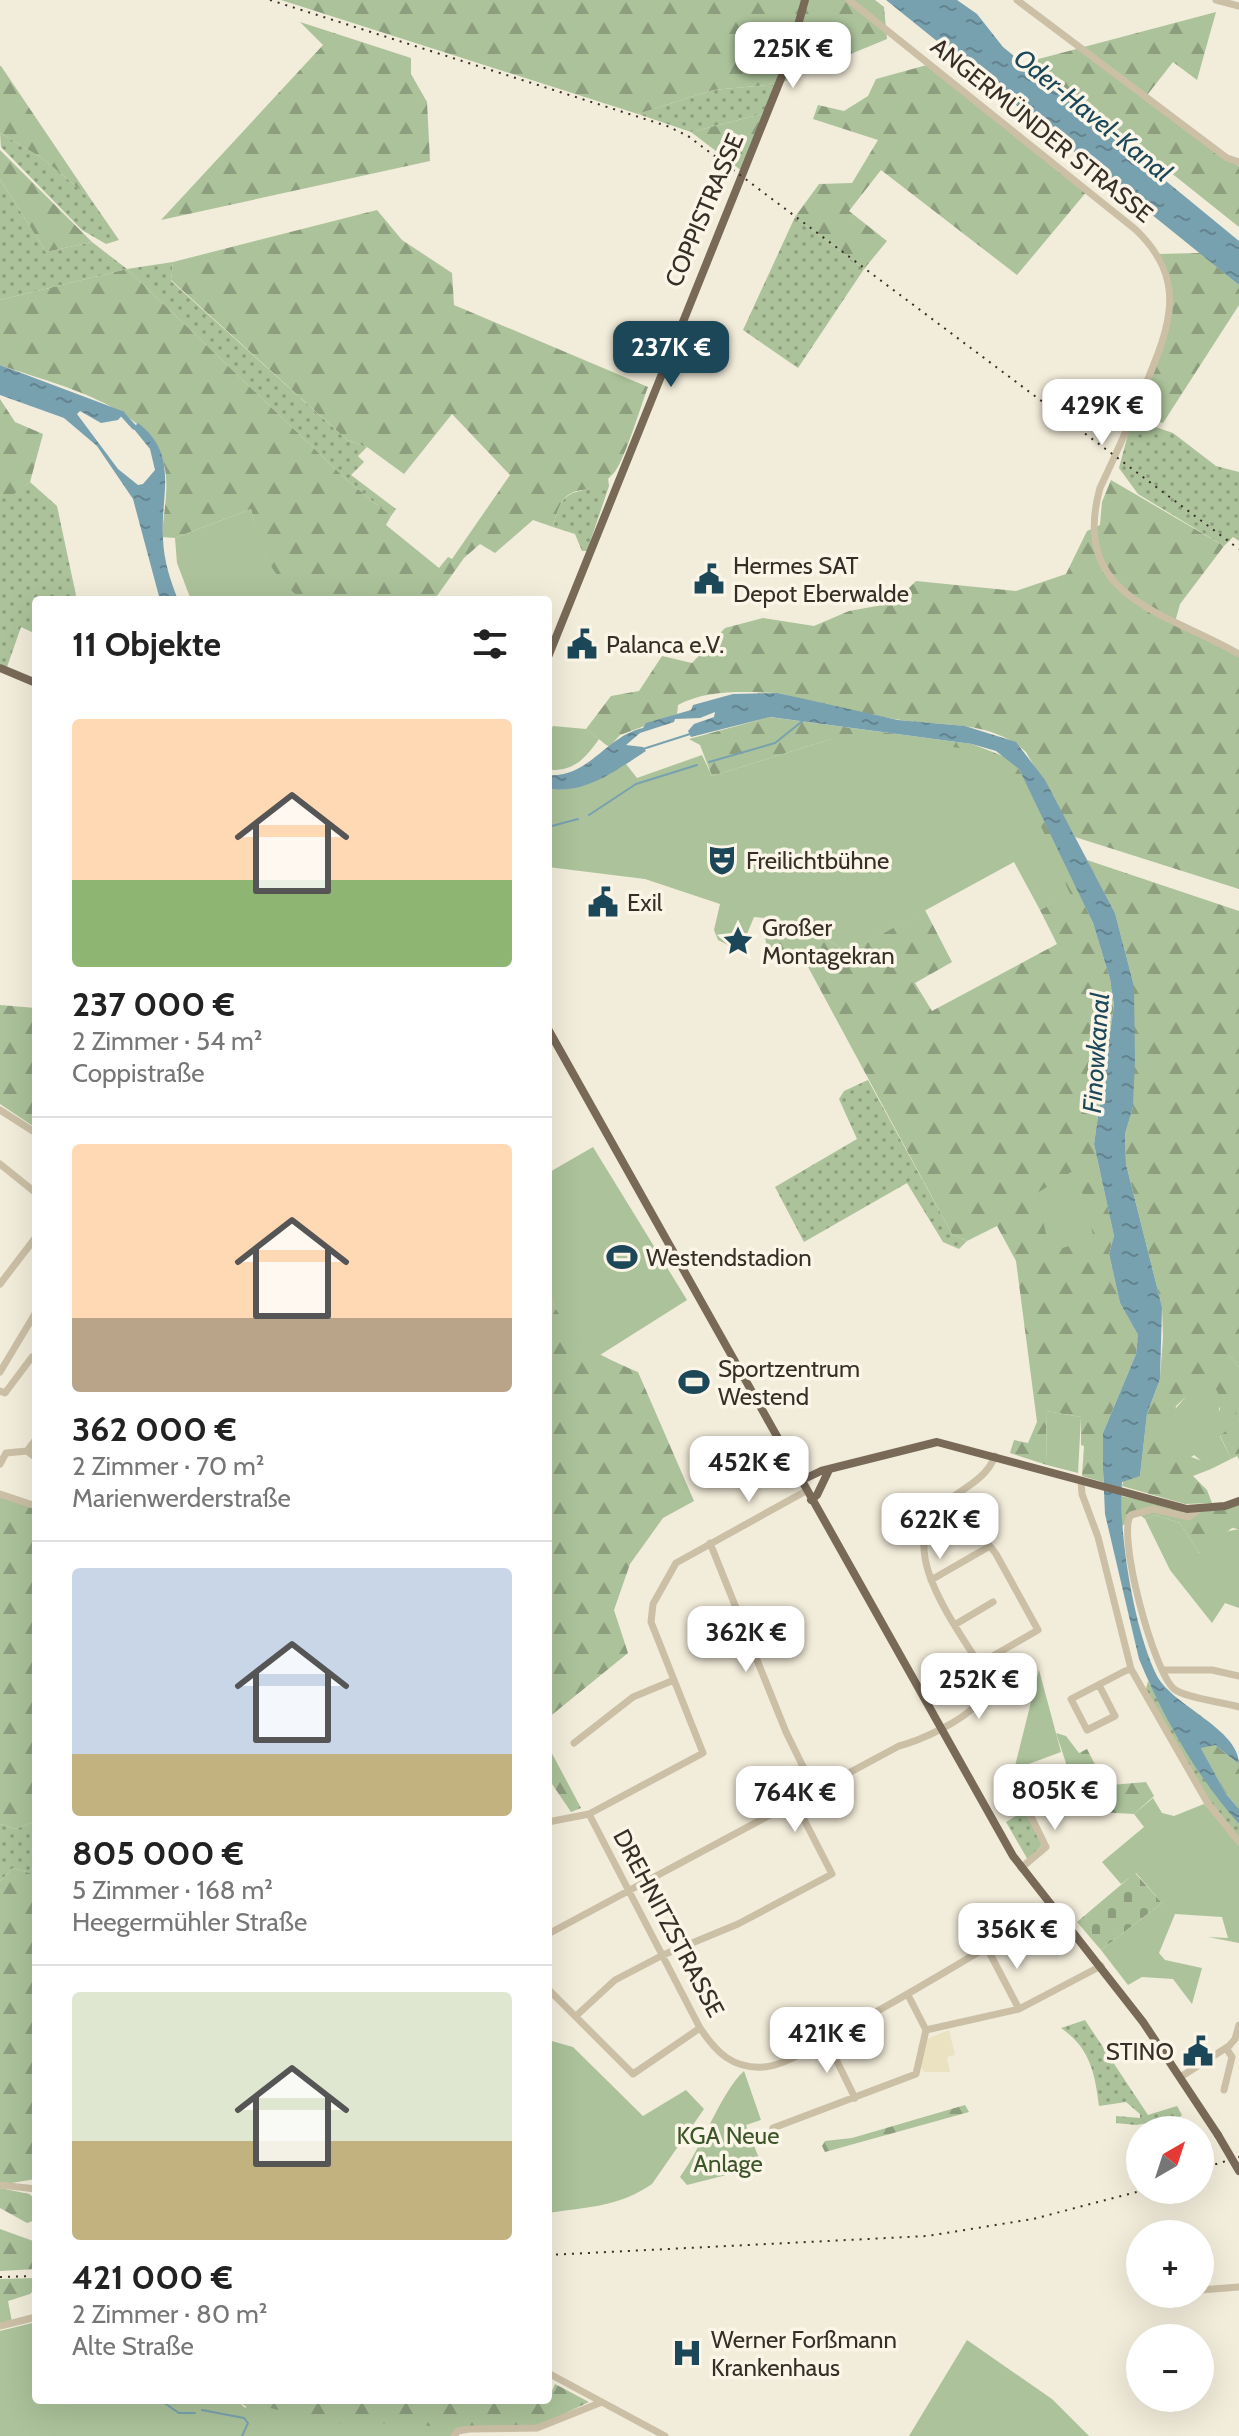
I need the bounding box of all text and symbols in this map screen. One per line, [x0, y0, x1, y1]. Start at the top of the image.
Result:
pin: 225K € [728, 22, 858, 90]
text: 225K € [753, 32, 833, 64]
street label: ANGERMÜNDER STRASSE [925, 32, 1159, 228]
water label: Oder-Havel-Kanal [1008, 42, 1178, 188]
street label: COPPISTRASSE [659, 129, 749, 291]
pin: 237K € [606, 321, 736, 389]
text: 237K € [631, 331, 711, 363]
pin: 429K € [1037, 379, 1167, 447]
text: 429K € [1060, 389, 1144, 421]
place label: Hermes SAT Depot Eberwalde [733, 551, 909, 608]
public building icon: Hermes SAT Depot Eberwalde [692, 562, 726, 596]
icon: filters [468, 622, 512, 666]
text: 11 Objekte [72, 623, 221, 665]
public building icon: Palanca e.V. [565, 627, 599, 661]
place label: Palanca e.V. [606, 630, 724, 659]
icon: home [220, 771, 364, 915]
theatre icon: Freilichtbühne [705, 843, 739, 877]
place label: Freilichtbühne [746, 846, 889, 875]
public building icon: Exil [586, 885, 620, 919]
place label: Exil [627, 888, 663, 917]
place label: Großer Montagekran [762, 913, 895, 970]
place icon: Großer Montagekran [721, 924, 755, 958]
text: 237 000 € [72, 983, 235, 1025]
water label: Finowkanal [1076, 992, 1116, 1114]
text: 2 Zimmer · 54 m² [72, 1025, 263, 1057]
text: Coppistraße [72, 1057, 205, 1089]
icon: home [220, 1196, 364, 1340]
sports icon: Westendstadion [605, 1240, 639, 1274]
place label: Westendstadion [646, 1243, 812, 1272]
place label: Sportzentrum Westend [718, 1354, 860, 1411]
sports icon: Sportzentrum Westend [677, 1365, 711, 1399]
text: 362 000 € [72, 1408, 237, 1450]
pin: 452K € [684, 1436, 814, 1504]
text: 452K € [708, 1446, 790, 1478]
text: 2 Zimmer · 70 m² [72, 1450, 264, 1482]
text: Marienwerderstraße [72, 1482, 291, 1514]
pin: 622K € [875, 1493, 1005, 1561]
text: 622K € [900, 1503, 980, 1535]
pin: 362K € [681, 1606, 811, 1674]
text: 362K € [705, 1616, 787, 1648]
icon: home [220, 1620, 364, 1764]
pin: 252K € [914, 1653, 1044, 1721]
text: 252K € [939, 1663, 1019, 1695]
pin: 805K € [990, 1764, 1120, 1832]
pin: 764K € [730, 1766, 860, 1834]
text: 805K € [1012, 1774, 1098, 1806]
text: 764K € [754, 1776, 836, 1808]
street label: DREHNITZSTRASSE [607, 1824, 731, 2022]
text: 805 000 € [72, 1832, 244, 1874]
text: 5 Zimmer · 168 m² [72, 1874, 273, 1906]
pin: 356K € [952, 1903, 1082, 1971]
text: Heegermühler Straße [72, 1906, 307, 1938]
text: 356K € [976, 1913, 1058, 1945]
pin: 421K € [762, 2007, 892, 2075]
text: 421K € [788, 2017, 866, 2049]
public building icon: STINO [1181, 2034, 1215, 2068]
place label: STINO [1106, 2037, 1174, 2066]
icon: home [220, 2044, 364, 2188]
north arrow [1126, 2116, 1214, 2204]
map controls [1126, 2116, 1214, 2412]
park label: KGA Neue Anlage [677, 2121, 779, 2178]
button: + [1126, 2220, 1214, 2308]
text: 421 000 € [72, 2256, 233, 2298]
text: 2 Zimmer · 80 m² [72, 2298, 267, 2330]
button: − [1126, 2324, 1214, 2412]
place label: Werner Forßmann Krankenhaus [711, 2325, 897, 2382]
text: Alte Straße [72, 2330, 194, 2362]
hospital icon: Werner Forßmann Krankenhaus [670, 2336, 704, 2370]

